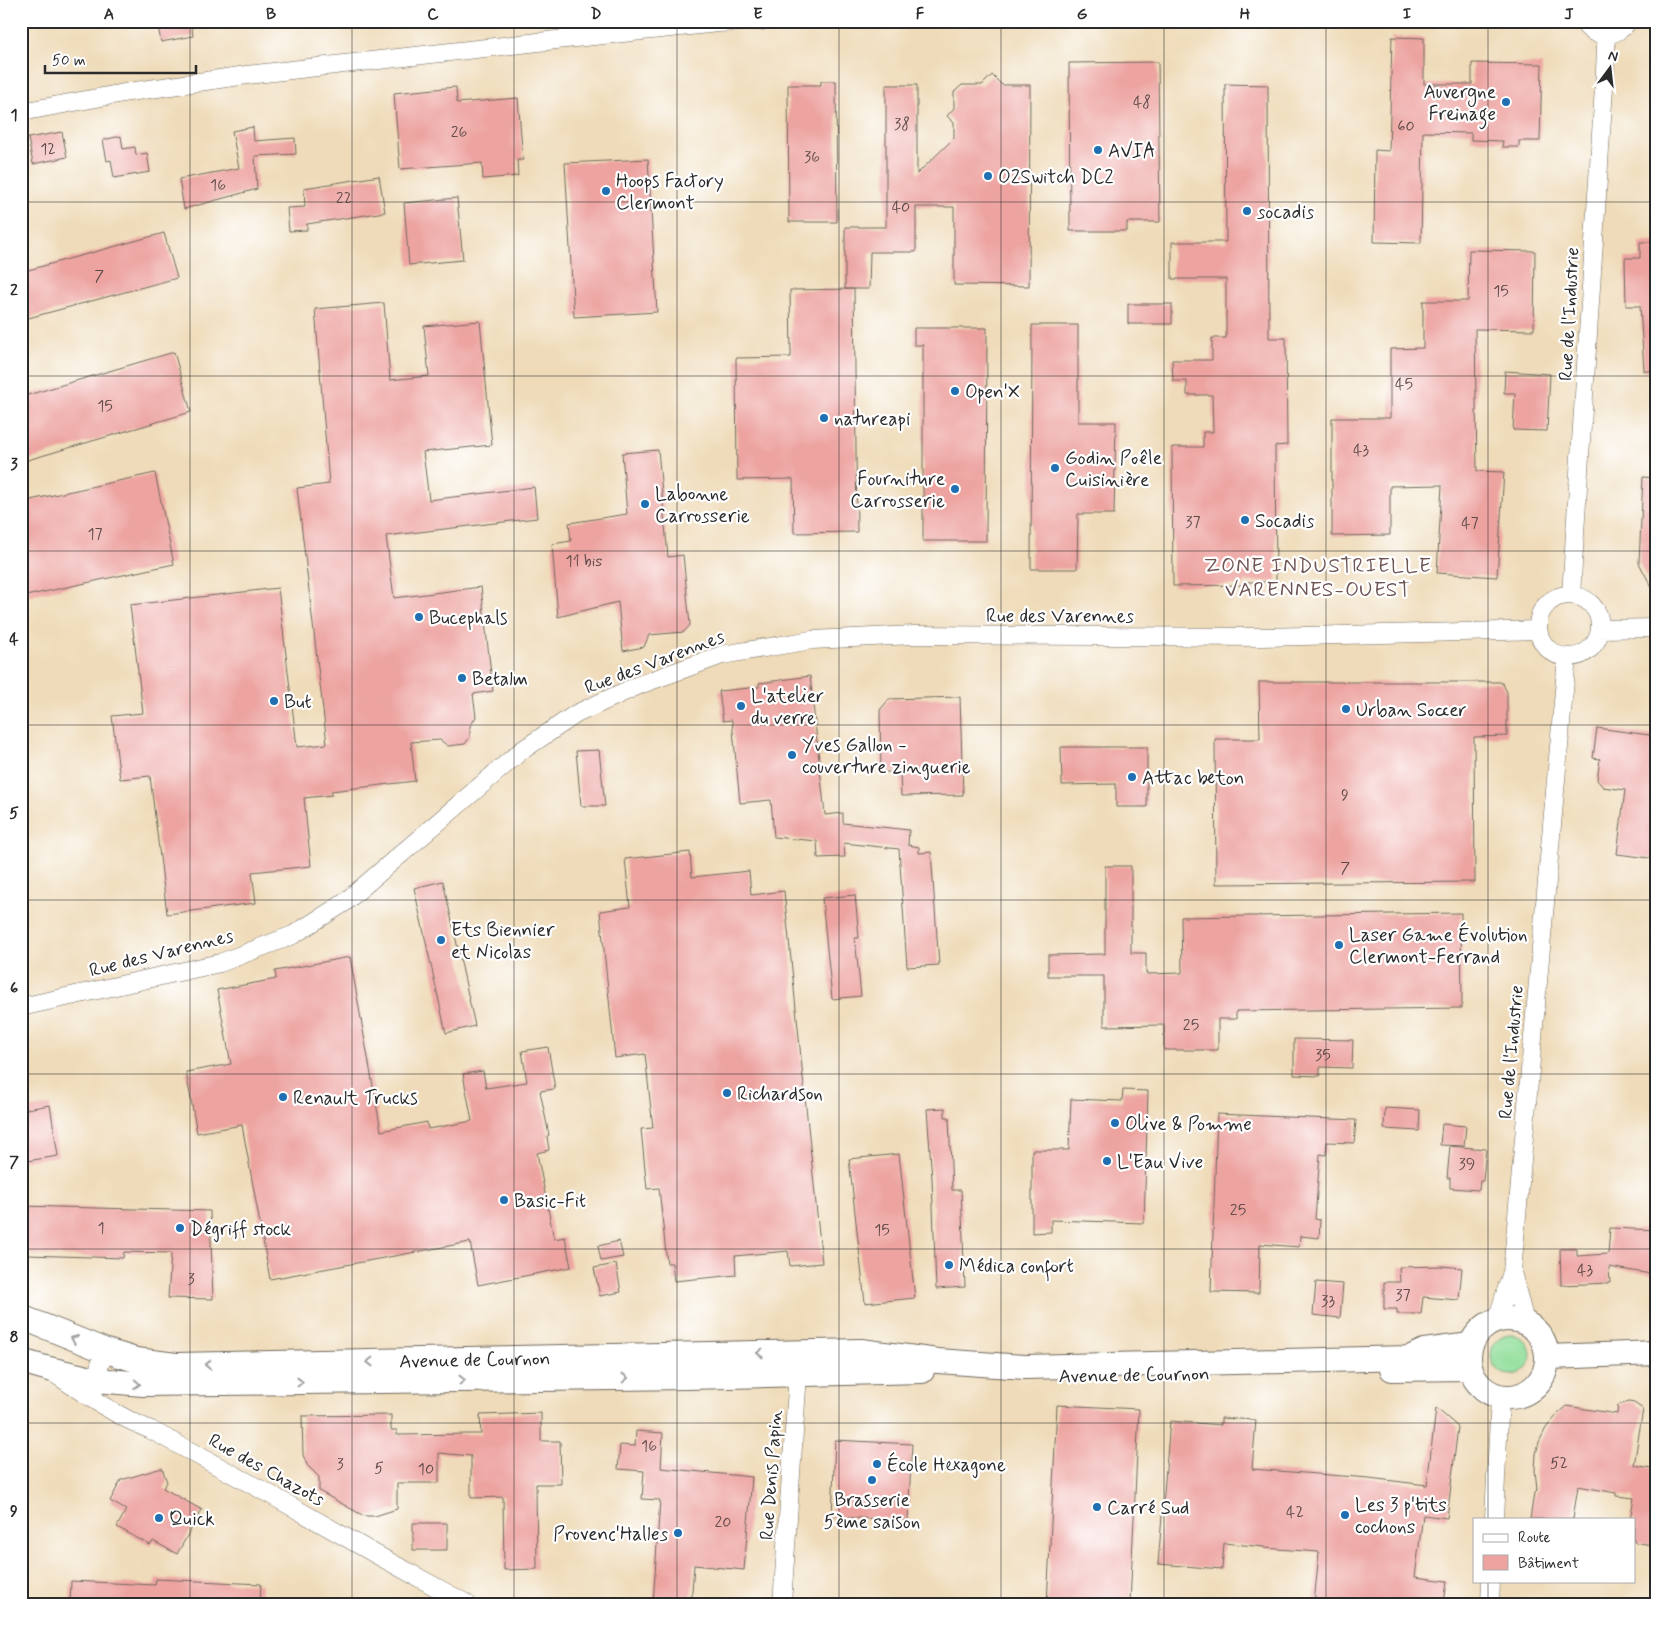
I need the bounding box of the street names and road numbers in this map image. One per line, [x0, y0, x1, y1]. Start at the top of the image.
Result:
street label: Rue de l'Industrie [1554, 246, 1585, 382]
street label: Rue des Varennes [986, 604, 1135, 629]
street label: Rue des Varennes [581, 624, 729, 701]
street label: Rue des Varennes [87, 923, 237, 983]
street label: Rue de l'Industrie [1493, 984, 1530, 1120]
street label: Avenue de Cournon [399, 1346, 551, 1374]
street label: Avenue de Cournon [1058, 1362, 1210, 1389]
street label: Rue Denis Papin [754, 1409, 789, 1541]
street label: Rue des Chazots [204, 1428, 329, 1513]

